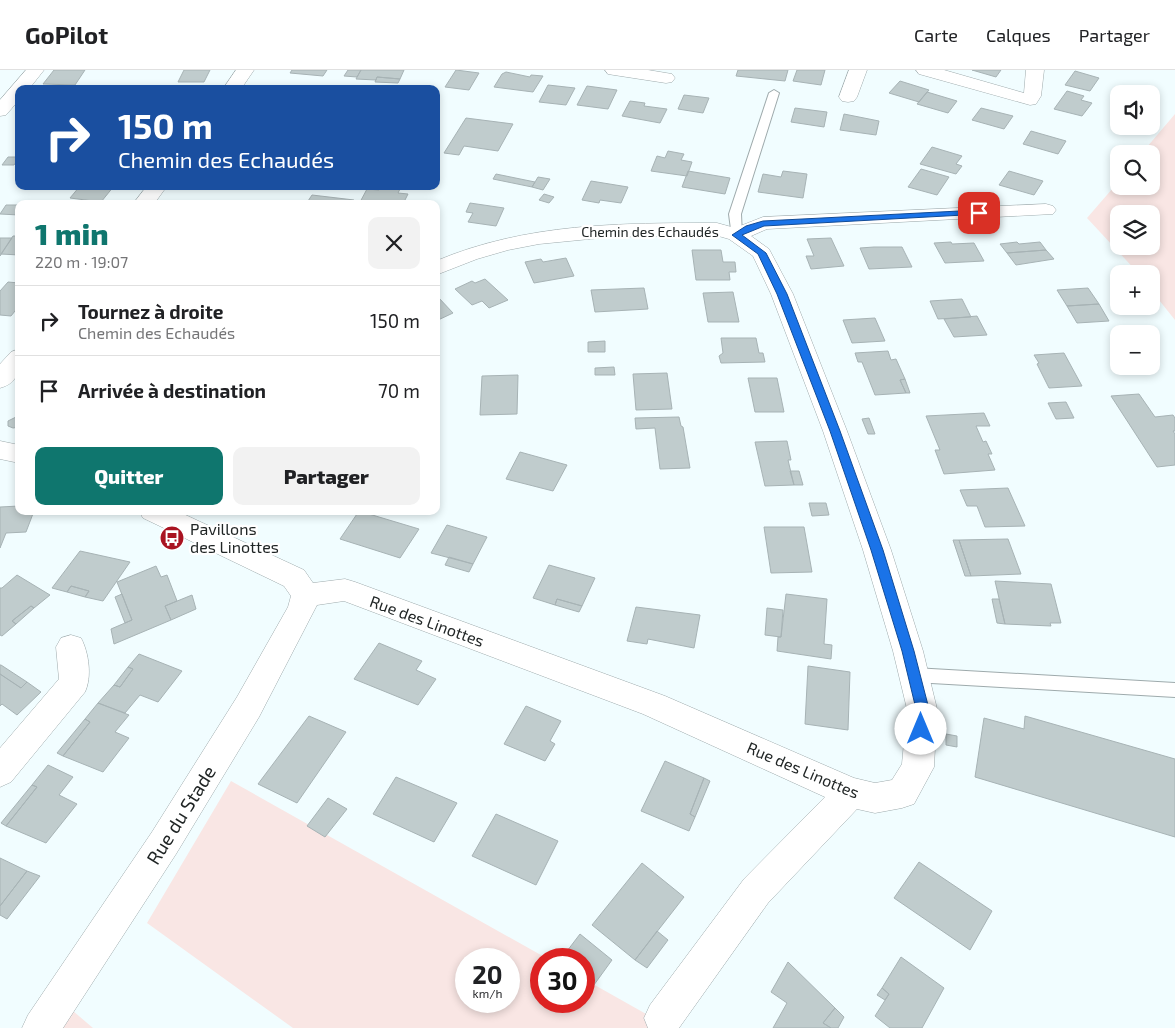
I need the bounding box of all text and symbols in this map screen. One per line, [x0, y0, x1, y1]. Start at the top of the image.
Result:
text: GoPilot [25, 20, 108, 49]
text: Carte [914, 24, 958, 46]
text: Calques [986, 24, 1051, 46]
text: Partager [1079, 24, 1150, 46]
map controls [1110, 85, 1160, 375]
button: sound [1110, 85, 1160, 135]
text: 150 m [118, 104, 213, 146]
icon: right [35, 105, 100, 170]
button: search [1110, 145, 1160, 195]
text: Chemin des Echaudés [118, 146, 334, 172]
pin [958, 192, 1000, 234]
icon: arrive [965, 199, 993, 227]
button: layers [1110, 205, 1160, 255]
text: 1 min [35, 215, 109, 251]
button: close [368, 217, 420, 269]
street label: Chemin des Echaudés [581, 223, 719, 240]
text: 220 m · 19:07 [35, 252, 128, 271]
button: + [1110, 265, 1160, 315]
text: Tournez à droite [78, 300, 224, 323]
icon: right [35, 307, 63, 335]
text: 150 m [370, 309, 420, 332]
text: Chemin des Echaudés [78, 323, 235, 342]
button: − [1110, 325, 1160, 375]
icon: arrive [35, 377, 63, 405]
text: Arrivée à destination [78, 379, 266, 402]
text: 70 m [378, 379, 420, 402]
button: Quitter [35, 447, 223, 505]
button: Partager [233, 447, 420, 505]
place label: Pavillons des Linottes [190, 519, 279, 556]
bus stop icon: Pavillons des Linottes [159, 525, 185, 551]
street label: Rue des Linottes [367, 591, 487, 650]
position arrow [894, 702, 946, 754]
street label: Rue des Linottes [744, 737, 862, 802]
street label: Rue du Stade [141, 761, 220, 868]
speed limit sign: 30 [530, 948, 595, 1013]
text: 20 [472, 959, 503, 989]
text: km/h [473, 986, 502, 1000]

